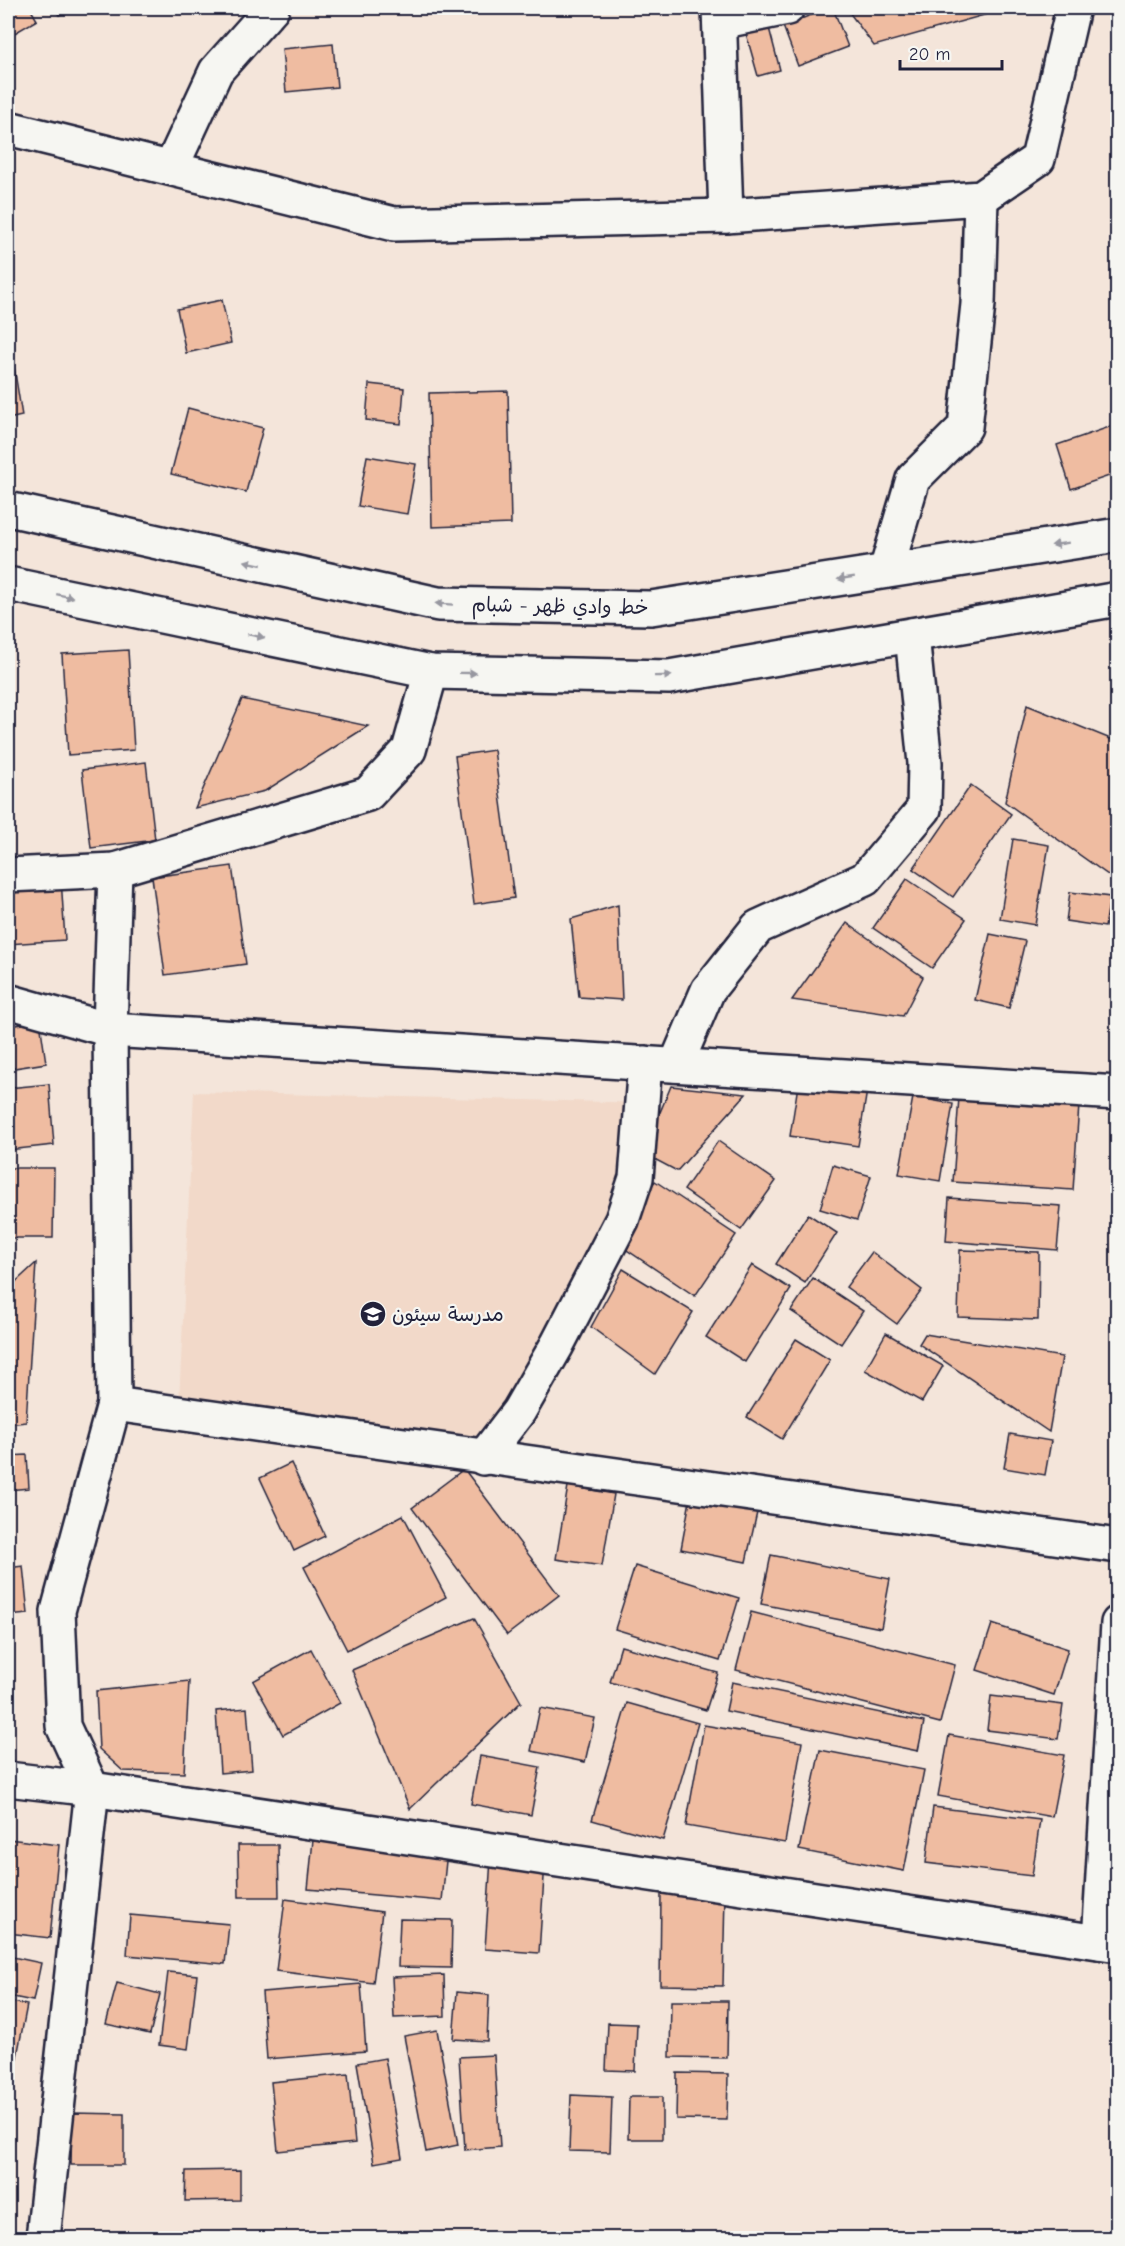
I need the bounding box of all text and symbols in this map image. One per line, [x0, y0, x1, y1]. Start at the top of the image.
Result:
scale bar [900, 33, 1002, 71]
text: 20 m [909, 44, 950, 65]
one-way arrow [1050, 540, 1069, 549]
one-way arrow [243, 558, 262, 567]
one-way arrow [837, 573, 856, 582]
one-way arrow [55, 592, 74, 601]
street label: خط وادي ظهر - شبام [471, 593, 649, 622]
one-way arrow [434, 599, 453, 608]
one-way arrow [246, 632, 265, 641]
one-way arrow [458, 668, 477, 678]
one-way arrow [653, 672, 672, 681]
school or university icon: مدرسة سيئون [358, 1299, 388, 1329]
place label: مدرسة سيئون [392, 1303, 504, 1326]

